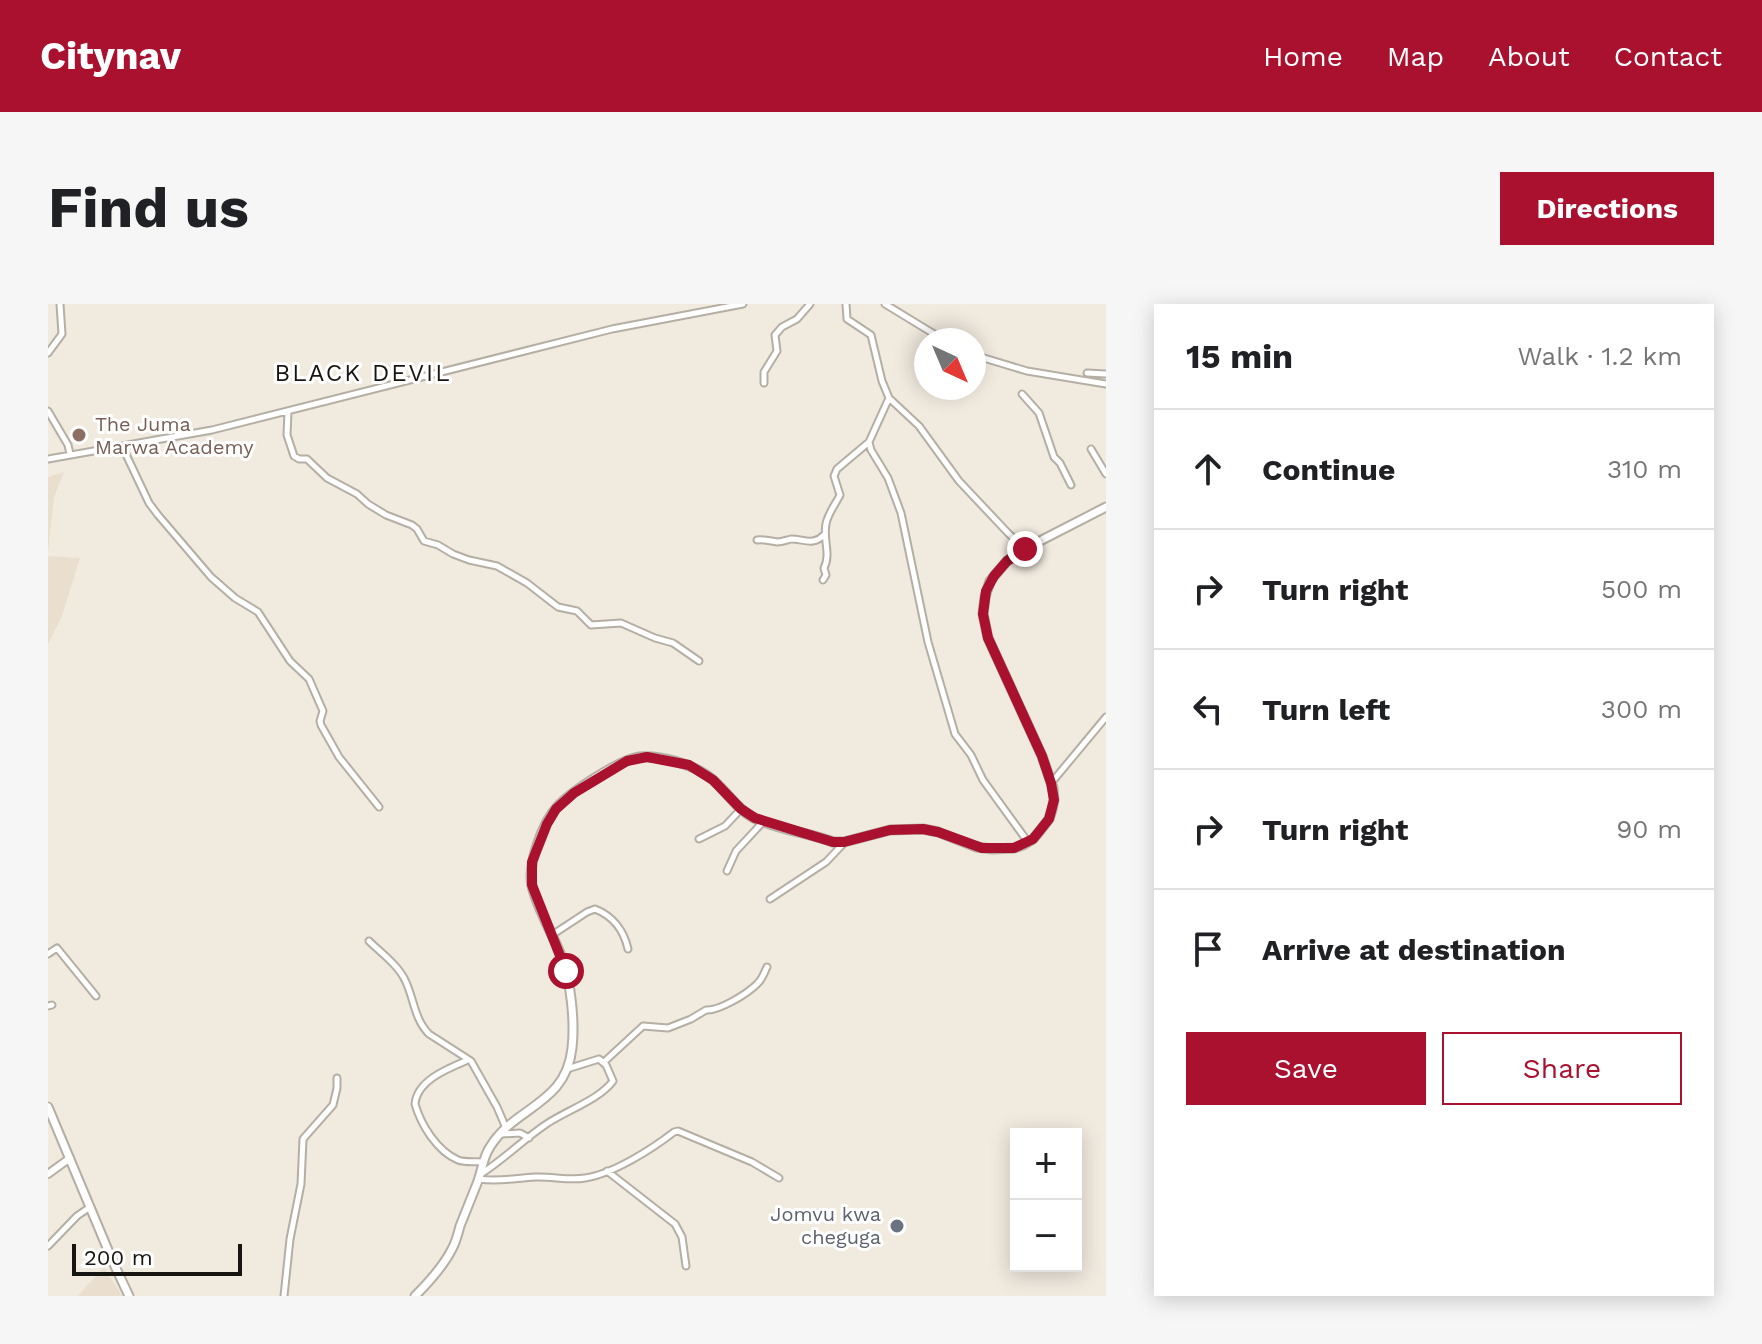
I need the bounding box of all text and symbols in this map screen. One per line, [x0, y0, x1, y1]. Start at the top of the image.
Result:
text: Citynav [40, 34, 181, 78]
text: Home [1263, 40, 1343, 73]
text: Map [1387, 40, 1444, 73]
text: About [1488, 40, 1570, 73]
text: Contact [1614, 40, 1722, 73]
button: Directions [1500, 172, 1714, 245]
text: Find us [48, 175, 249, 241]
north arrow [914, 328, 986, 400]
text: 15 min [1186, 336, 1293, 376]
text: Walk · 1.2 km [1518, 341, 1682, 371]
district label: BLACK DEVIL [274, 359, 452, 387]
place label: The Juma Marwa Academy [95, 412, 254, 459]
marker: The Juma Marwa Academy [70, 426, 88, 444]
icon: ahead [1186, 447, 1230, 491]
text: Continue [1262, 452, 1395, 487]
text: 310 m [1607, 454, 1682, 484]
route end [1007, 531, 1043, 567]
icon: right [1186, 567, 1230, 611]
text: Turn right [1262, 572, 1408, 607]
text: 500 m [1601, 574, 1682, 604]
icon: left [1186, 687, 1230, 731]
text: Turn left [1262, 692, 1390, 727]
text: 300 m [1601, 694, 1682, 724]
icon: right [1186, 807, 1230, 851]
text: Turn right [1262, 812, 1408, 847]
text: 90 m [1616, 814, 1682, 844]
icon: arrive [1186, 927, 1230, 971]
text: Arrive at destination [1262, 932, 1566, 967]
route start [548, 953, 584, 989]
button: Save [1186, 1032, 1426, 1105]
button: Share [1442, 1032, 1682, 1105]
map controls [1010, 1128, 1082, 1272]
button: + [1010, 1128, 1082, 1200]
button: − [1010, 1200, 1082, 1272]
place label: Jomvu kwa cheguga [770, 1202, 881, 1249]
marker: Jomvu kwa cheguga [888, 1217, 906, 1235]
scale bar [72, 1240, 242, 1276]
text: 200 m [84, 1245, 153, 1270]

